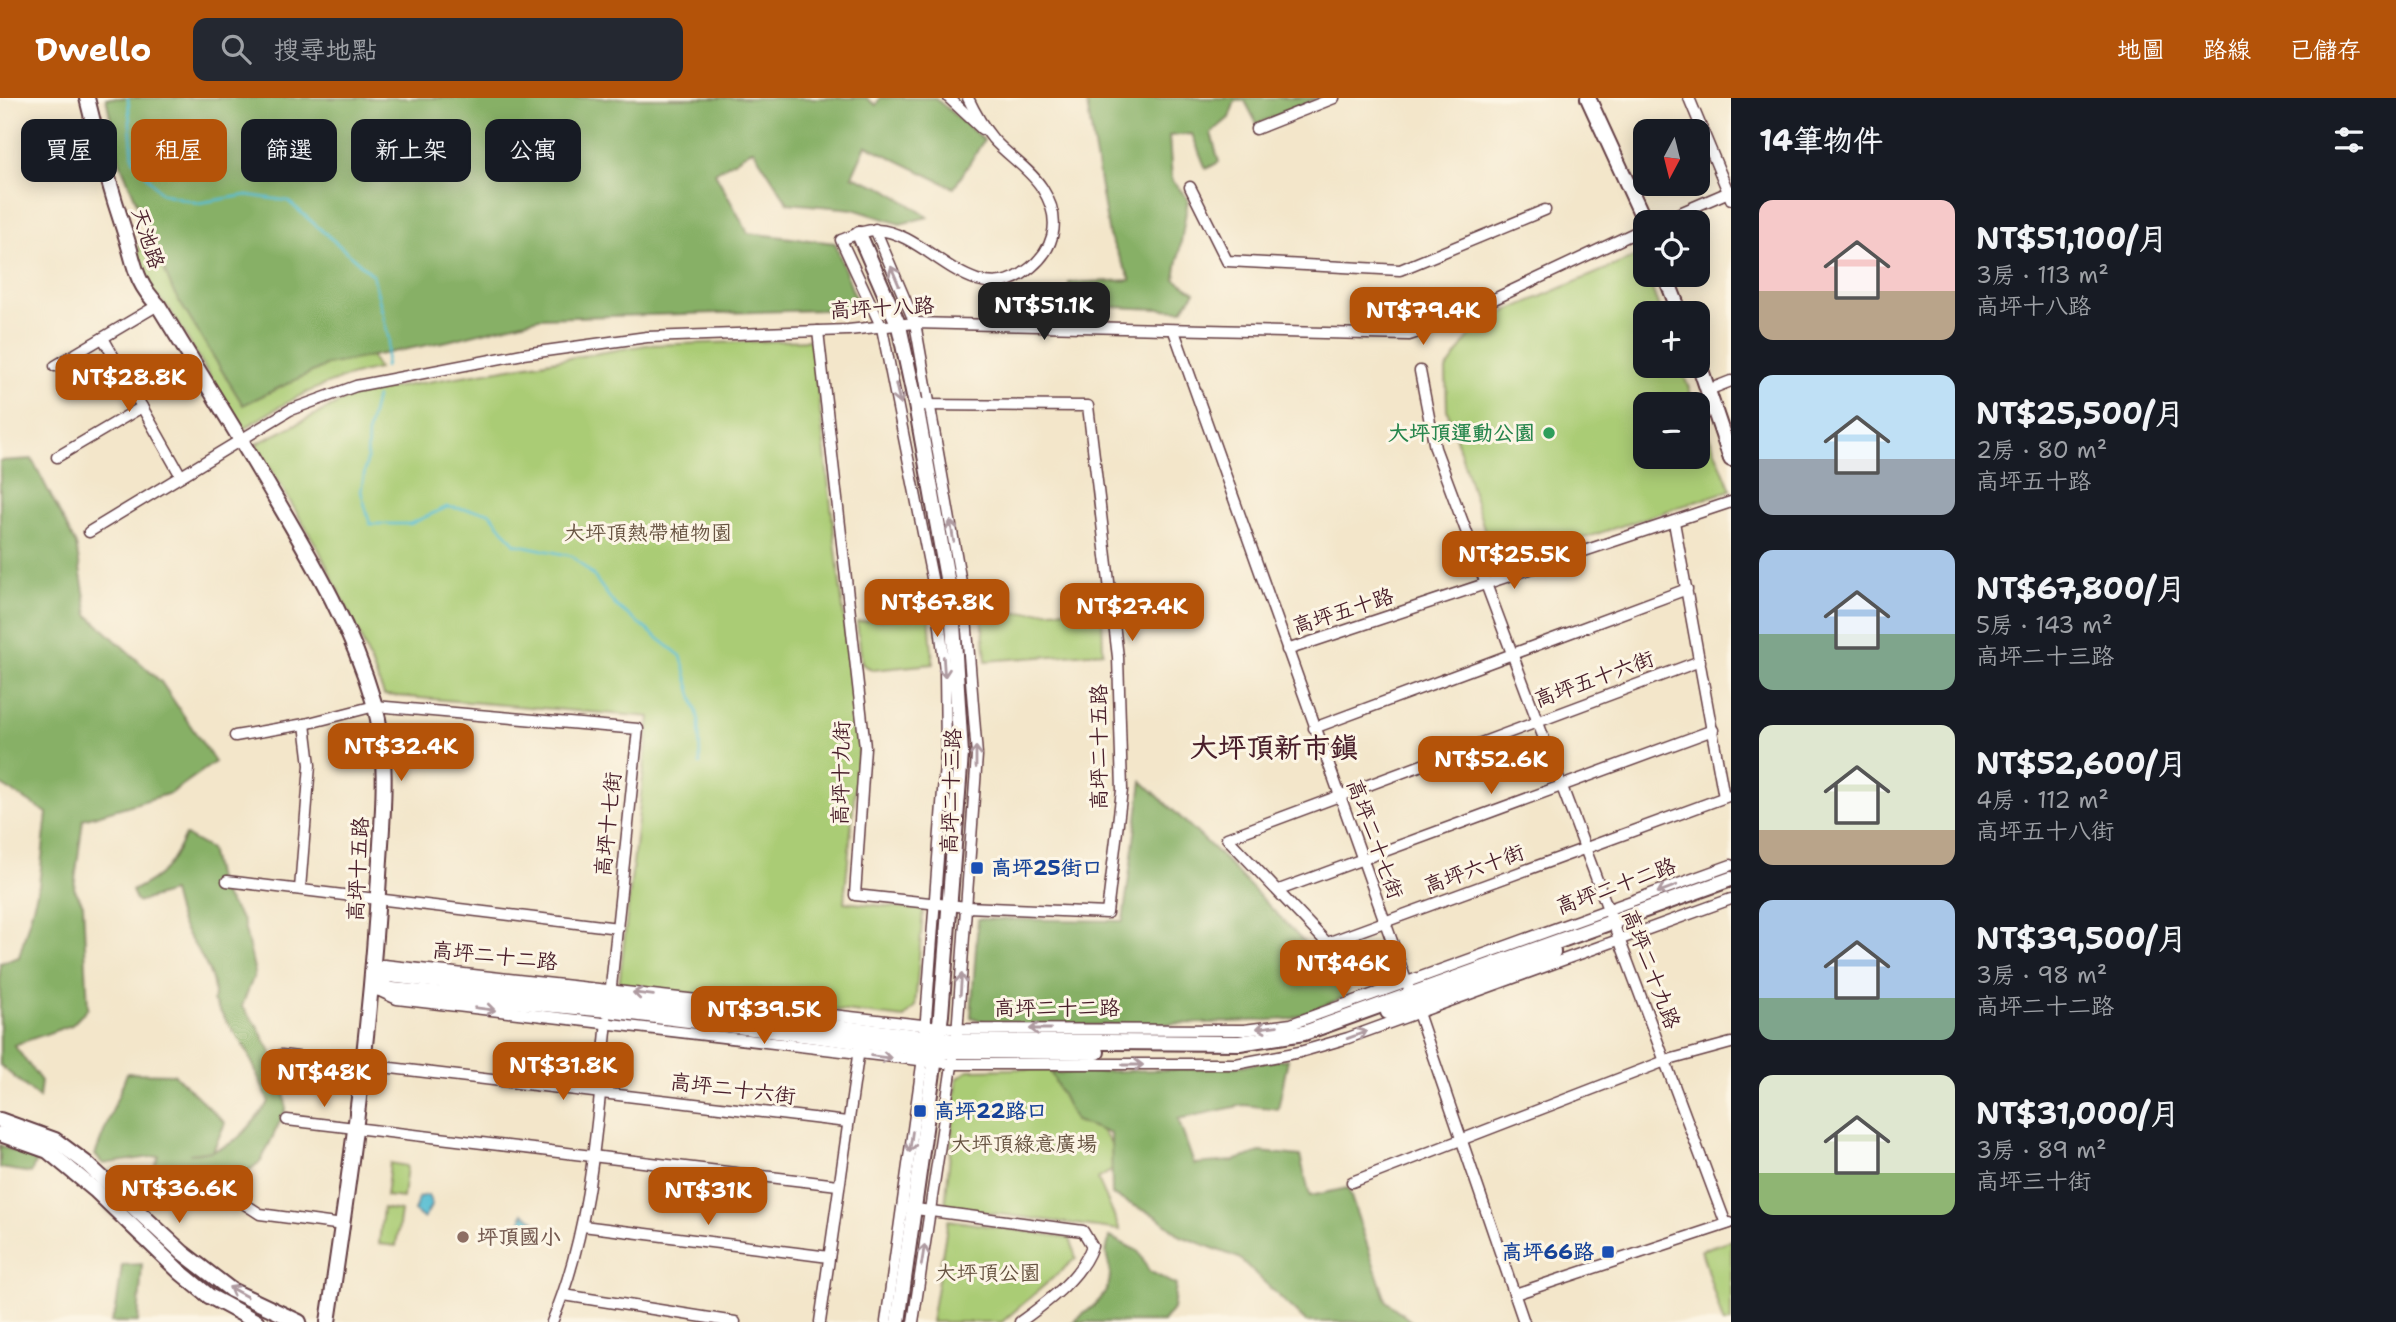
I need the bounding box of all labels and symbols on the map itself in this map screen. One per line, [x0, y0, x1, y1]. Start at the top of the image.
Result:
north arrow [1633, 119, 1710, 196]
street label: 天池路 [125, 204, 171, 272]
one-way arrow [888, 266, 901, 288]
pin: NT$51.1K [972, 282, 1116, 342]
pin: NT$79.4K [1351, 288, 1495, 347]
street label: 高坪十八路 [829, 291, 935, 325]
pin: NT$28.8K [57, 354, 201, 414]
one-way arrow [891, 382, 905, 405]
place label: 大坪頂運動公園 [1388, 419, 1535, 447]
marker: 大坪頂運動公園 [1541, 425, 1557, 441]
park label: 大坪頂熱帶植物園 [564, 519, 732, 547]
one-way arrow [945, 520, 958, 543]
pin: NT$25.5K [1442, 532, 1586, 591]
pin: NT$67.8K [865, 580, 1009, 639]
street label: 高坪五十路 [1289, 581, 1397, 641]
pin: NT$27.4K [1060, 584, 1204, 643]
street label: 高坪五十六街 [1530, 644, 1658, 714]
one-way arrow [938, 655, 951, 677]
street label: 高坪二十五路 [1085, 684, 1113, 810]
street label: 高坪十九街 [826, 720, 856, 826]
pin: NT$32.4K [329, 724, 473, 783]
street label: 高坪二十三路 [935, 728, 967, 854]
district label: 大坪頂新市鎮 [1190, 728, 1358, 766]
pin: NT$52.6K [1419, 736, 1563, 796]
one-way arrow [969, 746, 983, 769]
street label: 高坪十七街 [589, 770, 627, 878]
street label: 高坪二十七街 [1340, 775, 1410, 903]
street label: 高坪十五路 [341, 816, 375, 922]
street label: 高坪六十街 [1420, 838, 1528, 900]
street label: 高坪二十二路 [1552, 851, 1680, 921]
place label: 高坪25街口 [991, 854, 1103, 882]
marker: 高坪25街口 [969, 860, 985, 876]
one-way arrow [1657, 884, 1679, 897]
street label: 高坪二十九路 [1615, 905, 1687, 1033]
street label: 高坪二十二路 [431, 935, 559, 977]
pin: NT$46K [1286, 940, 1400, 1000]
one-way arrow [955, 973, 968, 996]
pin: NT$39.5K [692, 986, 836, 1046]
one-way arrow [632, 987, 655, 1000]
street label: 高坪二十二路 [994, 994, 1120, 1022]
one-way arrow [473, 1003, 496, 1016]
one-way arrow [1256, 1021, 1279, 1034]
one-way arrow [1029, 1022, 1052, 1036]
one-way arrow [1345, 1028, 1367, 1040]
pin: NT$31.8K [491, 1042, 635, 1102]
pin: NT$48K [267, 1049, 381, 1109]
one-way arrow [870, 1051, 892, 1064]
one-way arrow [1121, 1058, 1144, 1072]
street label: 高坪二十六街 [669, 1067, 797, 1111]
place label: 高坪22路口 [934, 1097, 1047, 1125]
marker: 高坪22路口 [912, 1103, 928, 1119]
one-way arrow [904, 1130, 917, 1153]
park label: 大坪頂綠意廣場 [951, 1130, 1098, 1158]
pin: NT$36.6K [107, 1166, 251, 1225]
pin: NT$31K [651, 1168, 765, 1227]
place label: 坪頂國小 [477, 1223, 561, 1251]
marker: 坪頂國小 [455, 1229, 471, 1245]
place label: 高坪66路 [1501, 1238, 1594, 1266]
one-way arrow [917, 1244, 930, 1267]
marker: 高坪66路 [1600, 1244, 1616, 1260]
park label: 大坪頂公園 [936, 1259, 1041, 1287]
one-way arrow [228, 1285, 248, 1299]

